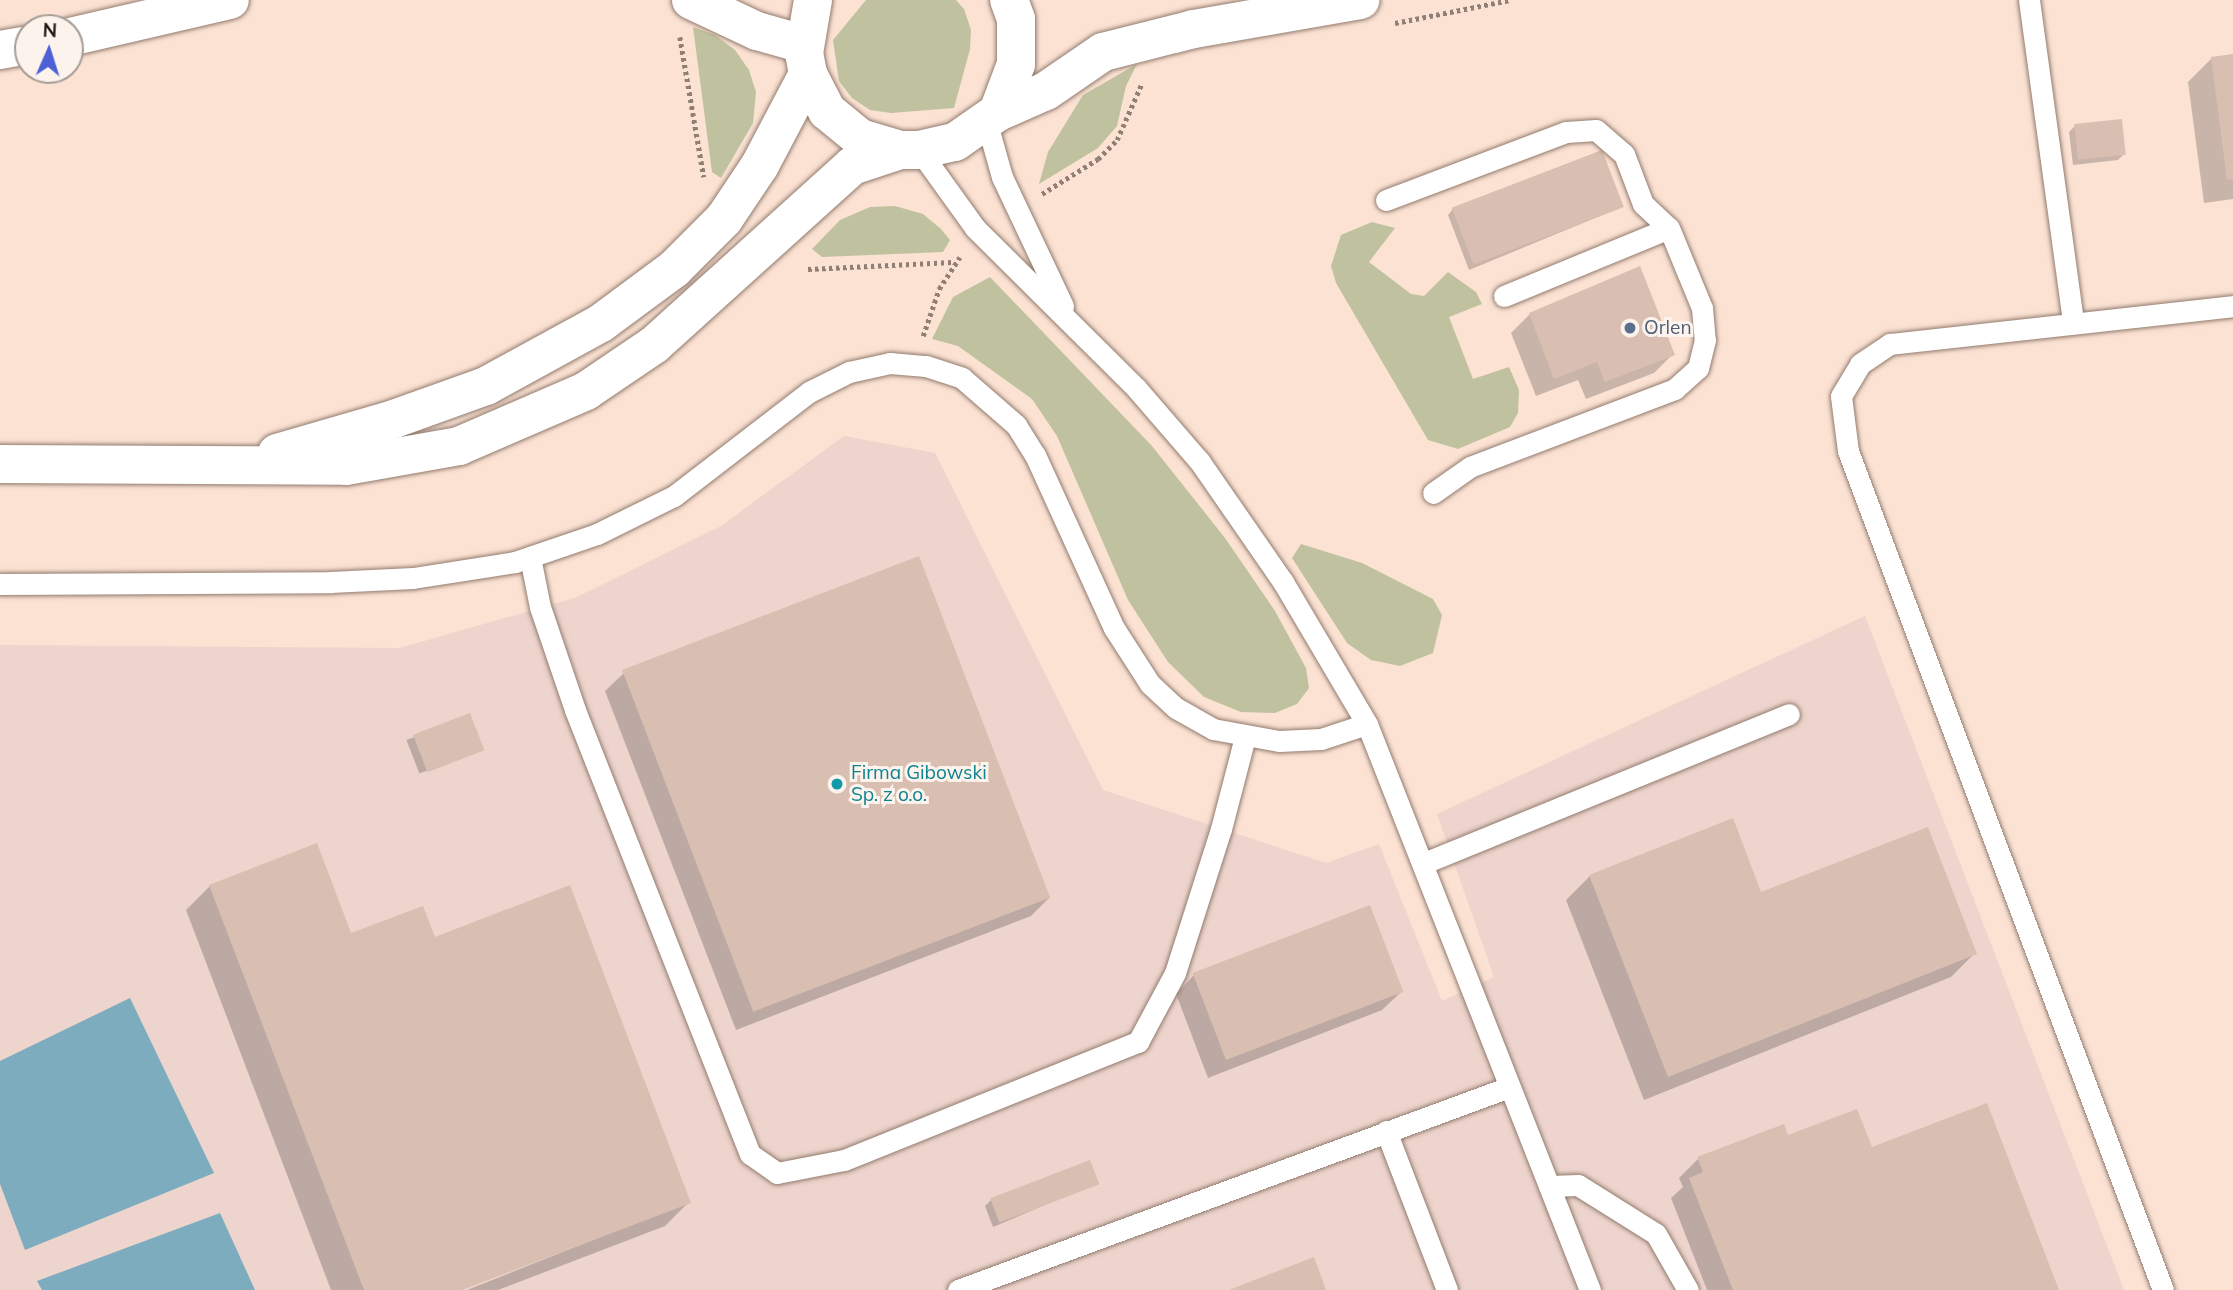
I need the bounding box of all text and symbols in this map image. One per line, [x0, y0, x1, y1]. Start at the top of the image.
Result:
north arrow [14, 14, 84, 84]
text: N [42, 18, 58, 42]
place label: Orlen [1644, 317, 1692, 339]
marker: Orlen [1622, 320, 1638, 336]
place label: Firma Gibowski Sp. z o.o. [851, 762, 987, 806]
marker: Firma Gibowski Sp. z o.o. [829, 776, 845, 792]

